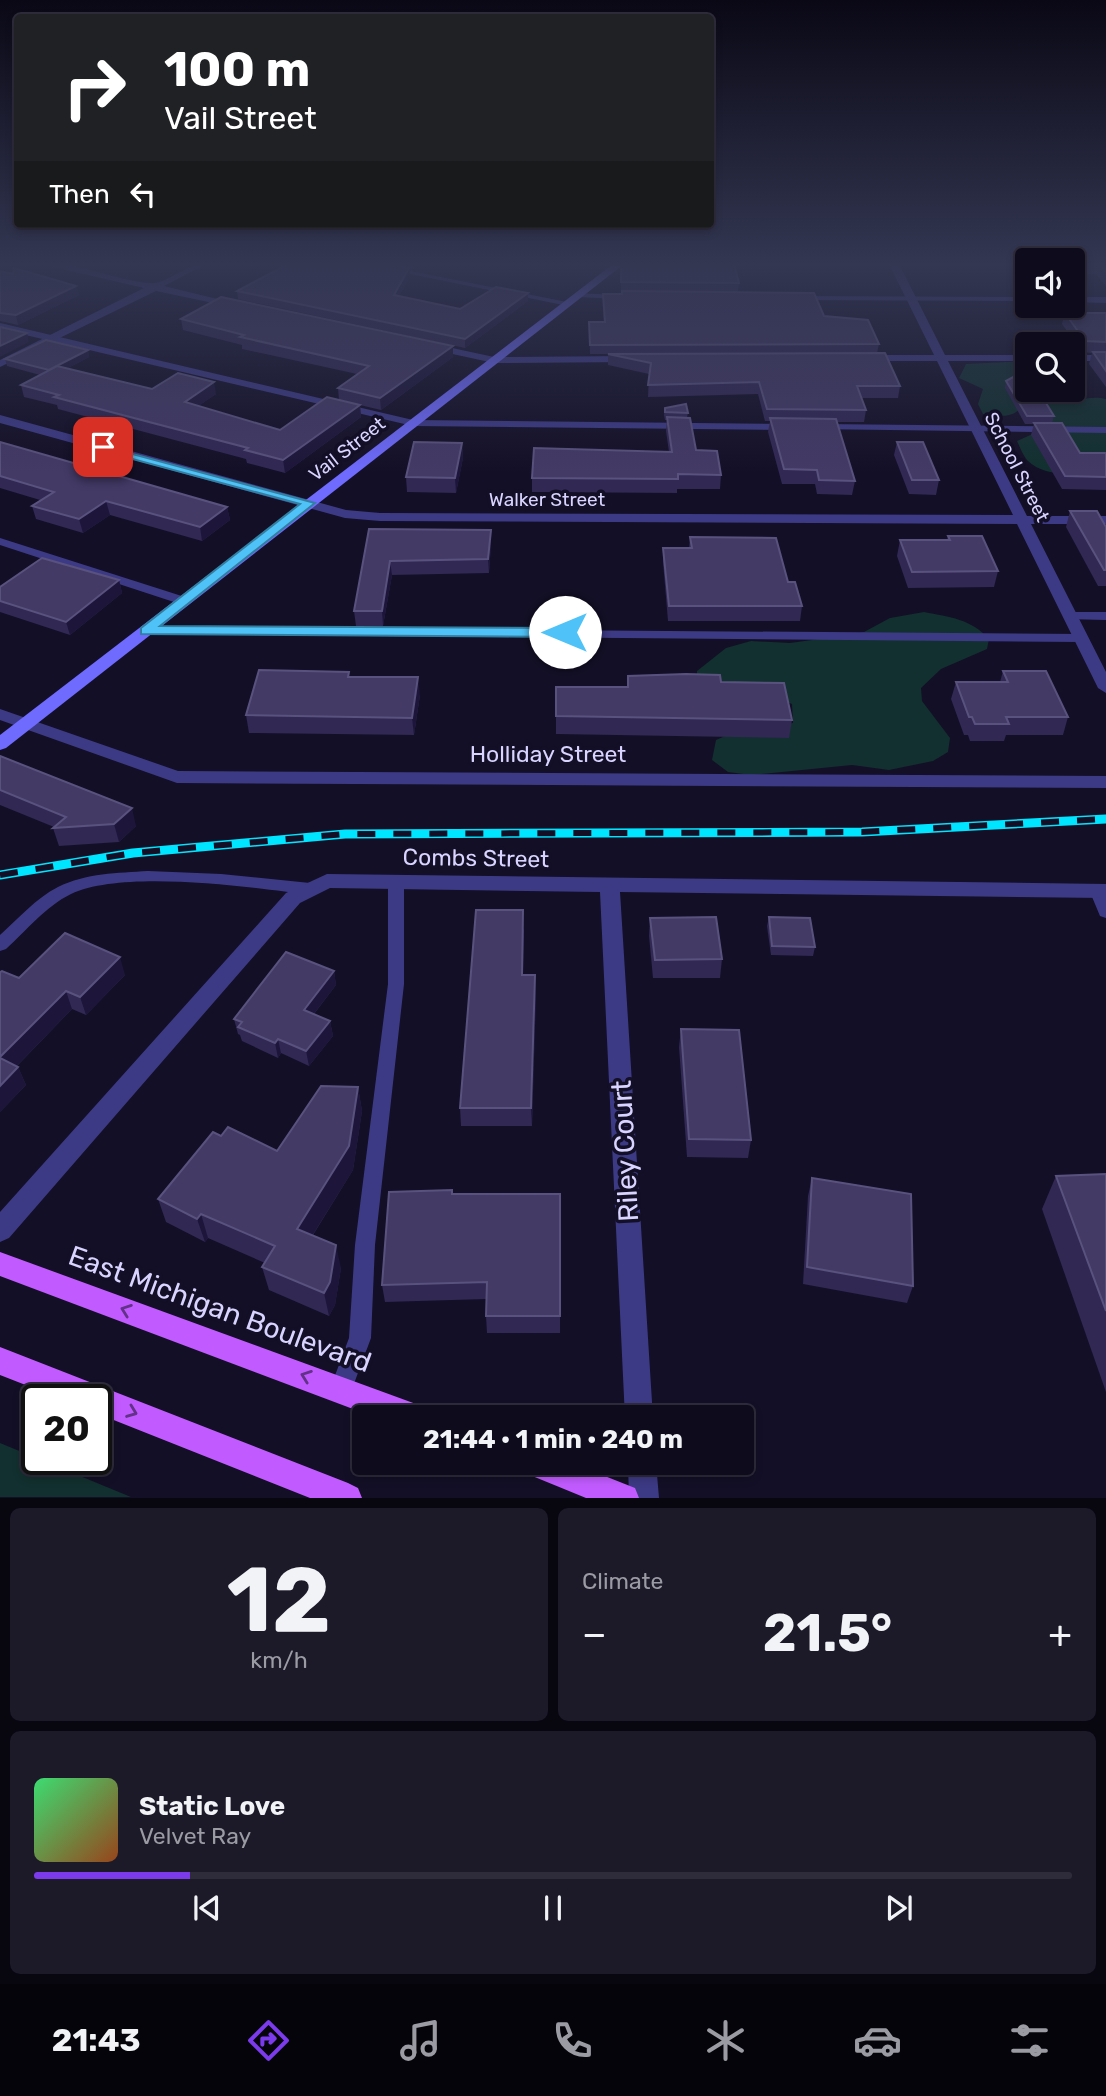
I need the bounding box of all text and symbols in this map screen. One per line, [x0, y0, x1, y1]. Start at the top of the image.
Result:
text: 100 m [164, 40, 310, 98]
icon: right [49, 42, 140, 133]
text: Vail Street [164, 99, 317, 137]
icon: left [124, 175, 162, 213]
text: Then [49, 179, 110, 210]
map controls [1015, 248, 1085, 402]
button: sound [1015, 248, 1085, 318]
button: search [1015, 332, 1085, 402]
street label: School Street [980, 408, 1055, 526]
street label: Vail Street [304, 412, 390, 486]
pin [73, 417, 133, 477]
icon: arrive [84, 428, 122, 466]
street label: Walker Street [489, 488, 606, 511]
position arrow [528, 595, 602, 669]
street label: Holliday Street [470, 740, 626, 768]
street label: Combs Street [403, 843, 549, 873]
street label: Riley Court [605, 1079, 645, 1223]
street label: East Michigan Boulevard [64, 1239, 376, 1379]
one-way arrow [120, 1304, 132, 1318]
one-way arrow [301, 1370, 313, 1384]
speed limit sign: 20 [21, 1384, 112, 1475]
one-way arrow [125, 1404, 137, 1418]
text: 21:44 · 1 min · 240 m [423, 1424, 683, 1455]
text: 12 [227, 1546, 331, 1654]
text: Climate [582, 1567, 663, 1595]
text: 21.5° [763, 1602, 892, 1664]
text: − [582, 1611, 607, 1657]
text: + [1048, 1611, 1072, 1657]
text: km/h [250, 1646, 308, 1674]
text: Static Love [139, 1791, 285, 1822]
text: Velvet Ray [139, 1822, 251, 1850]
icon: previous [188, 1889, 226, 1927]
icon: pause [534, 1889, 572, 1927]
icon: next [880, 1889, 918, 1927]
icon: directions [244, 2016, 293, 2065]
icon: music [396, 2016, 445, 2065]
icon: phone [548, 2016, 597, 2065]
icon: climate [701, 2016, 750, 2065]
icon: car [853, 2016, 902, 2065]
icon: filters [1005, 2016, 1054, 2065]
text: 21:43 [52, 2021, 141, 2059]

